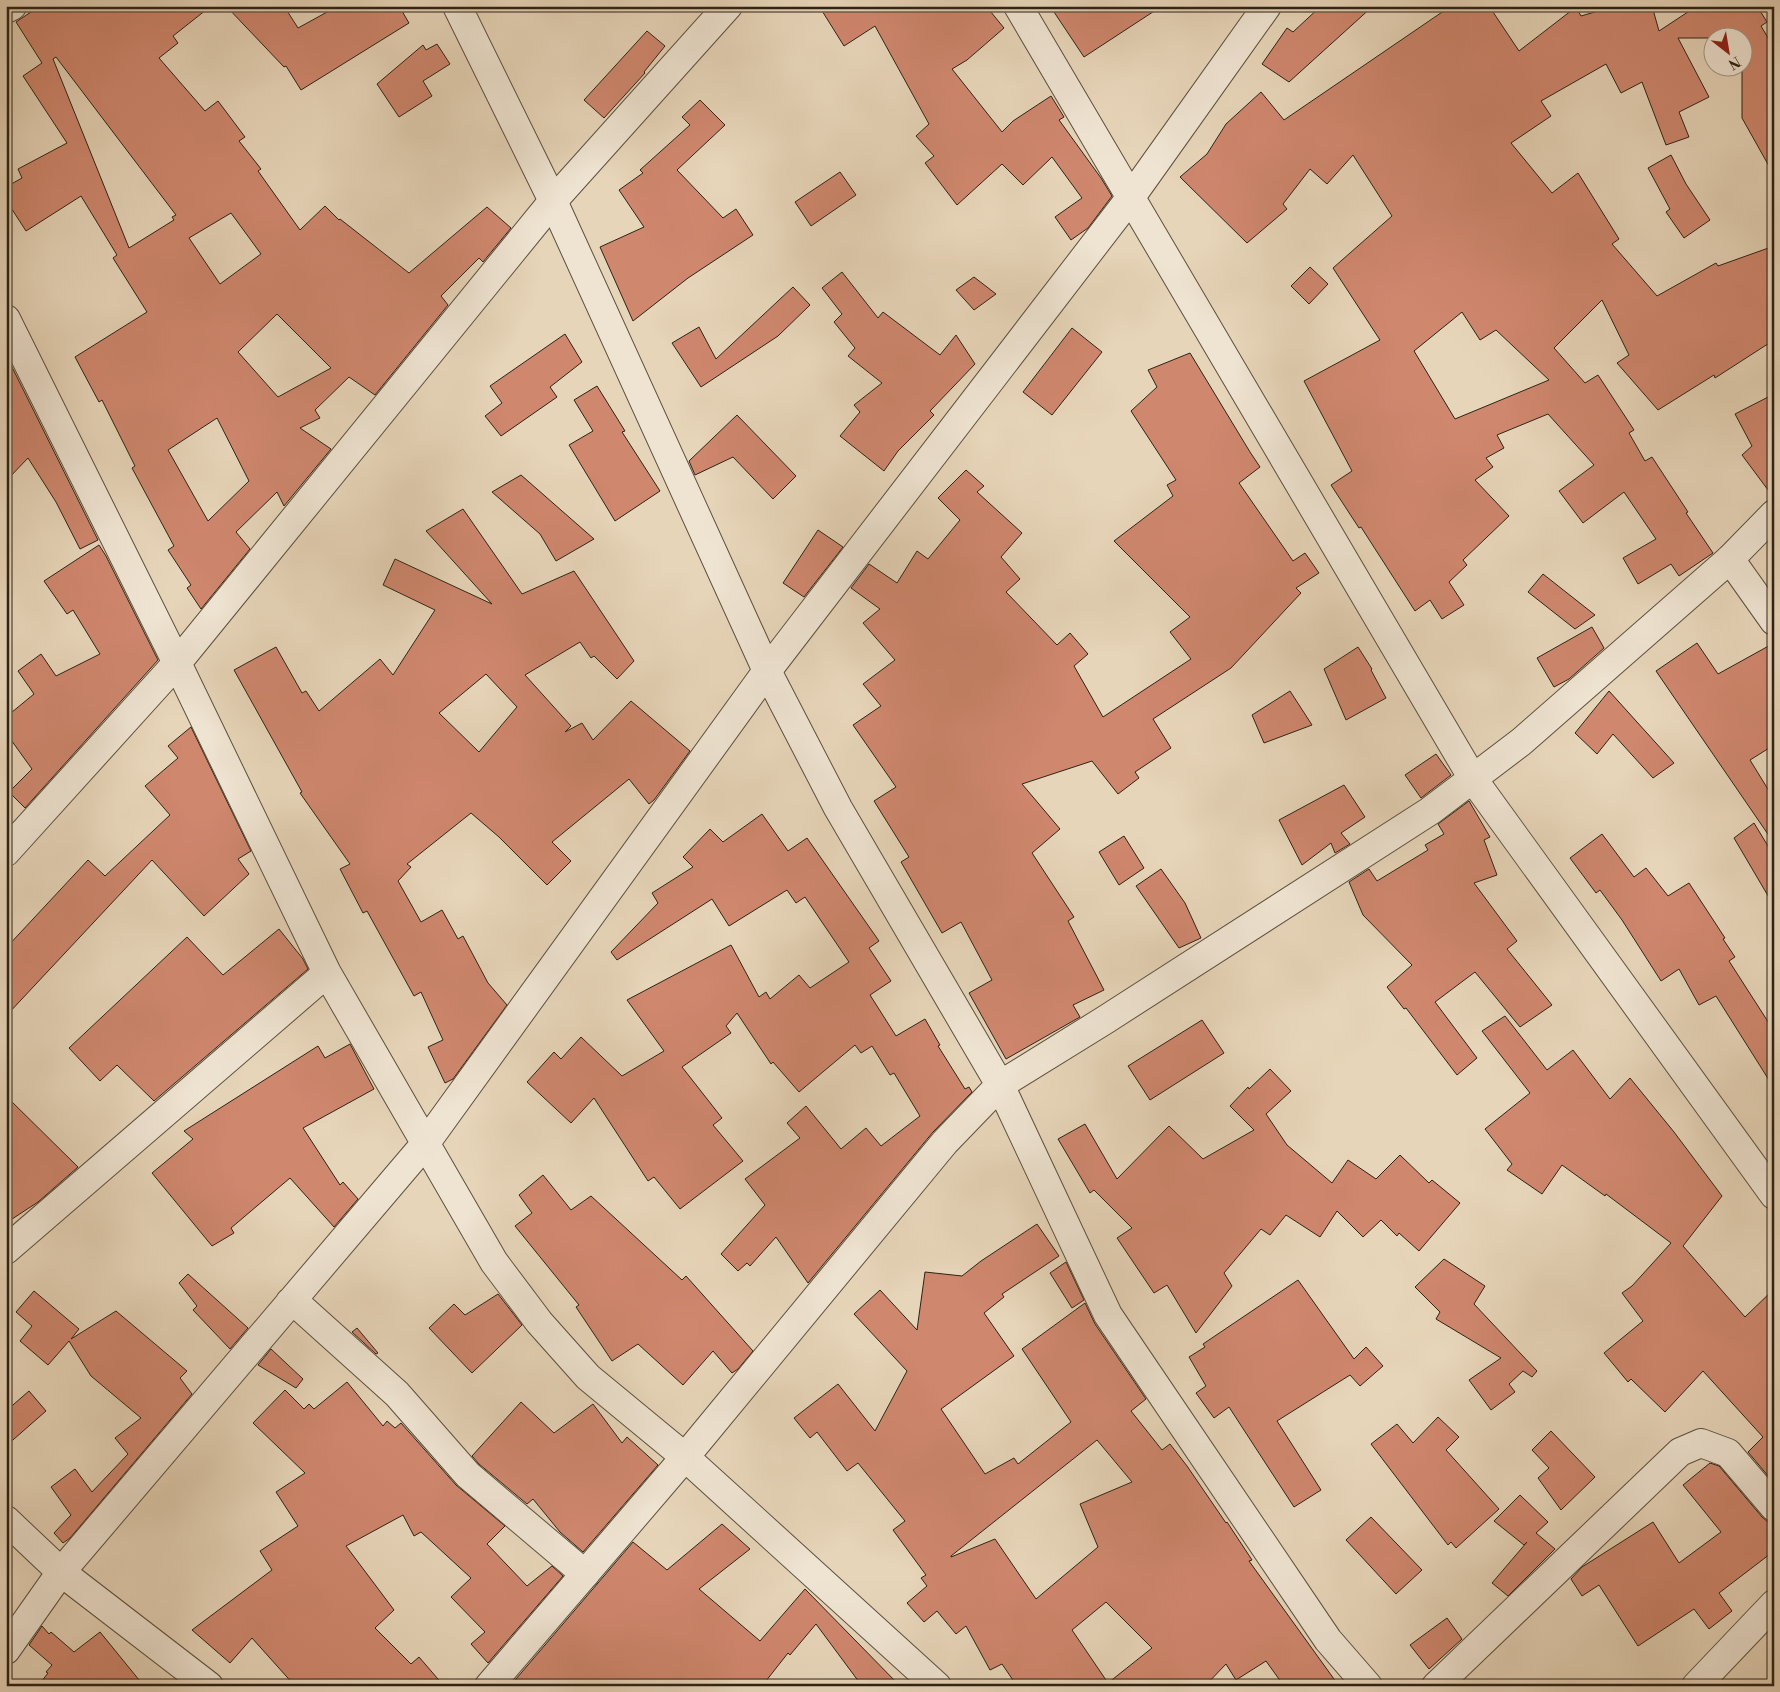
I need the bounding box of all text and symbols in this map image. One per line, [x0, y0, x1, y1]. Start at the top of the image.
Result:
north arrow [1702, 28, 1752, 78]
text: N [1725, 52, 1744, 73]

